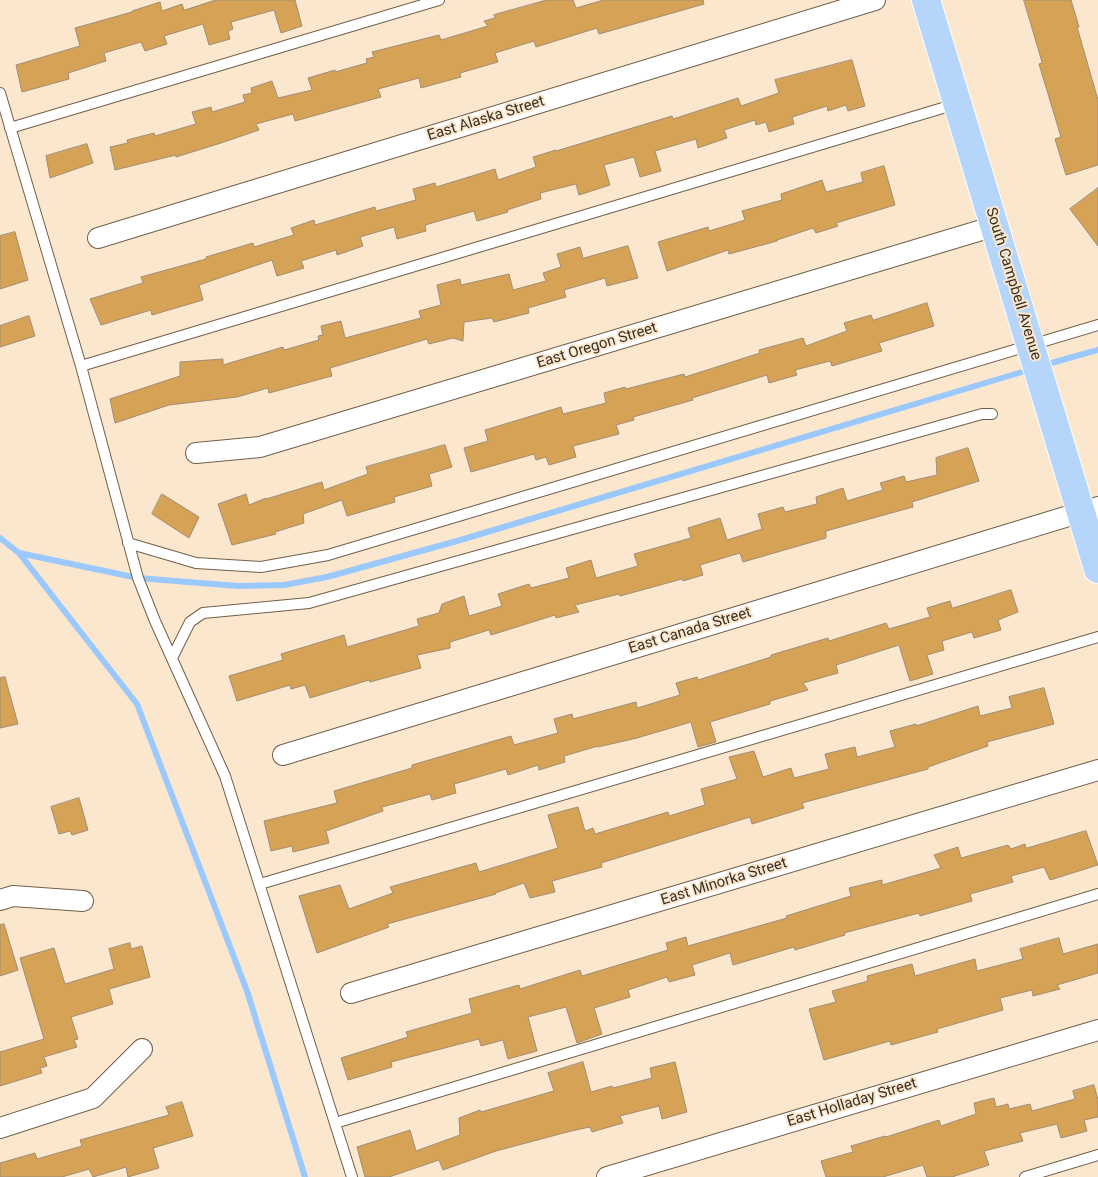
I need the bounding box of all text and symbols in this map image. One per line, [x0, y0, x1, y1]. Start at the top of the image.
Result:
street label: East Alaska Street [425, 93, 547, 145]
street label: South Campbell Avenue [981, 206, 1045, 362]
street label: East Oregon Street [535, 319, 659, 373]
street label: East Canada Street [626, 604, 754, 658]
street label: East Minorka Street [659, 854, 789, 910]
street label: East Holladay Street [785, 1075, 919, 1131]

